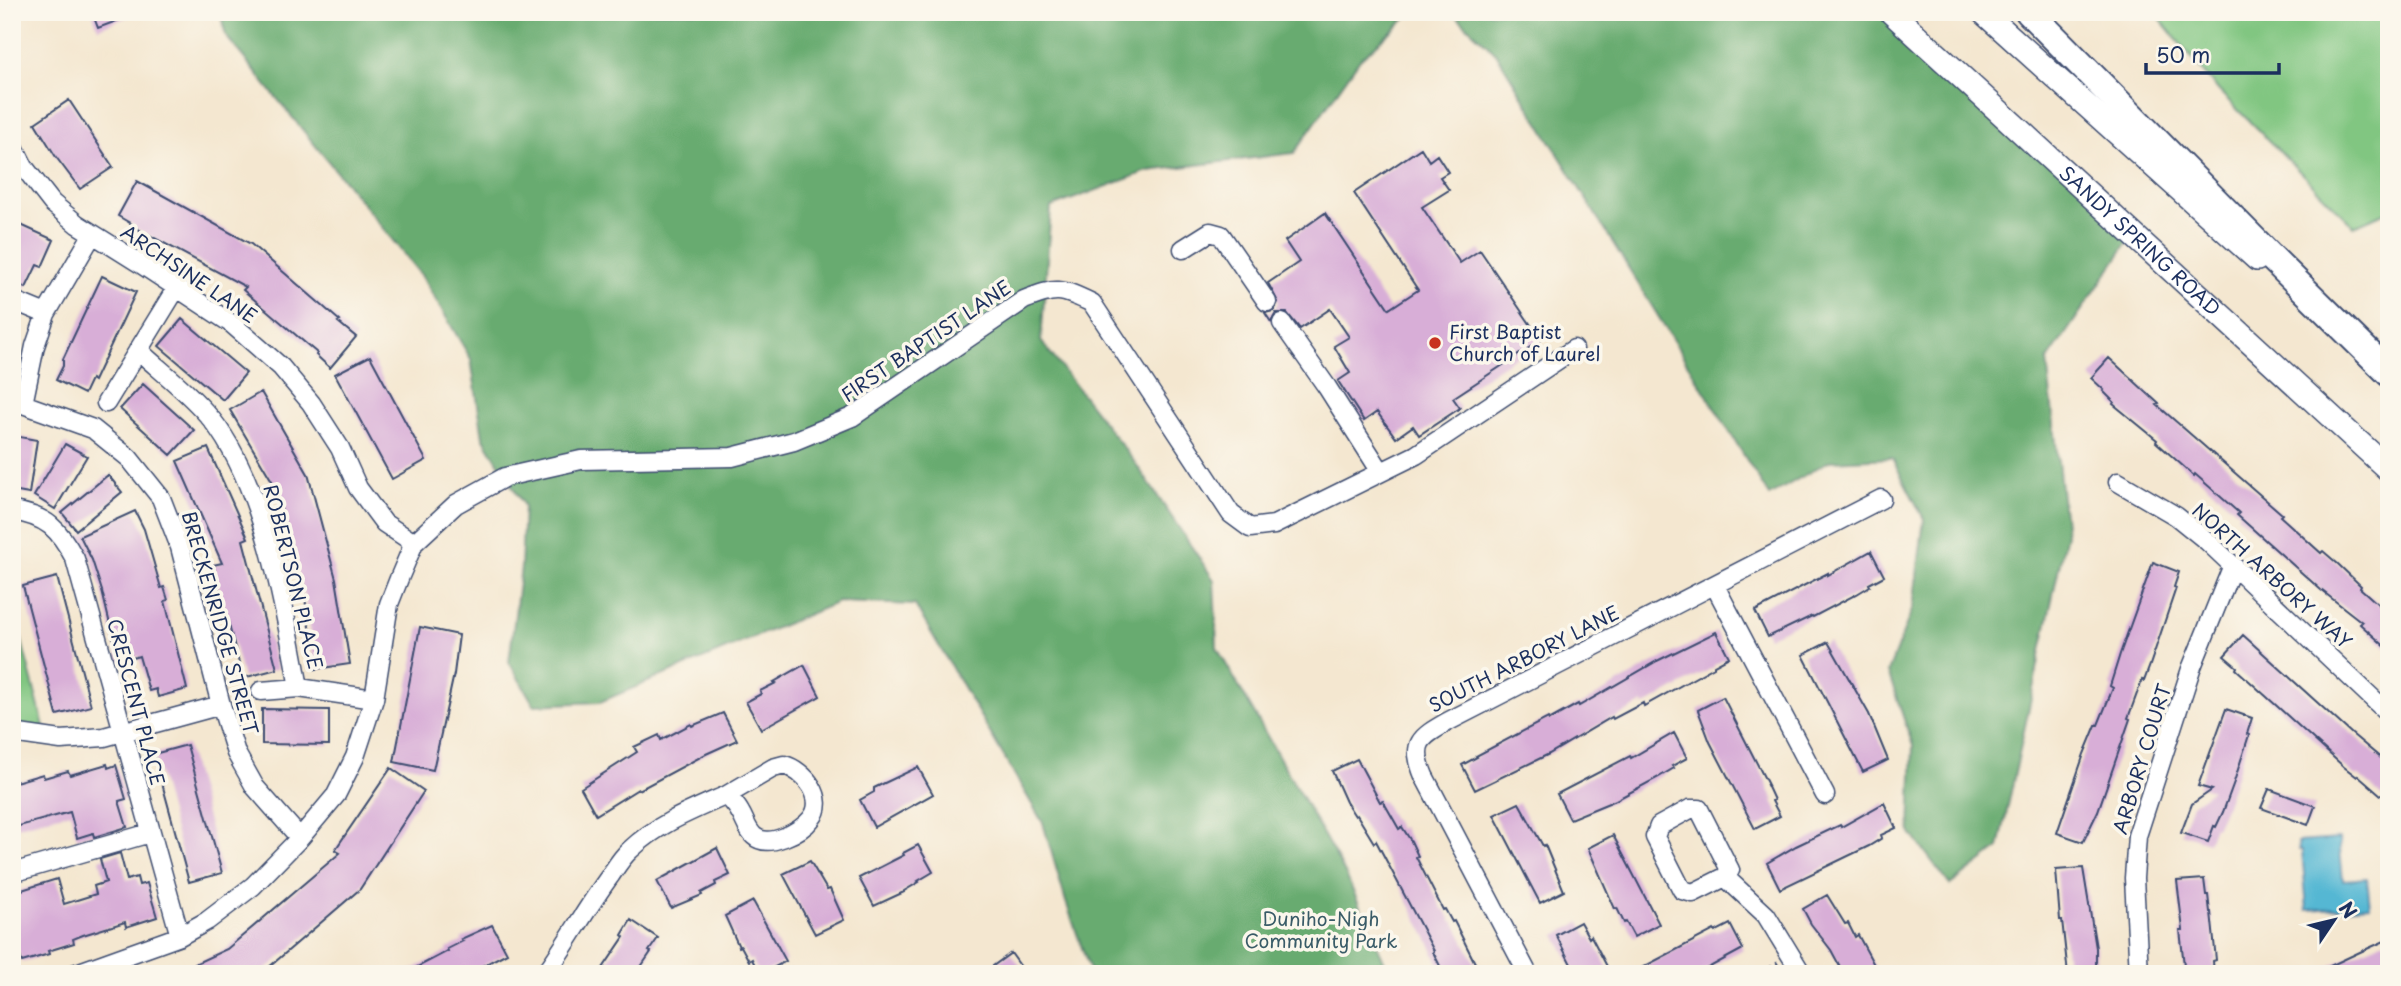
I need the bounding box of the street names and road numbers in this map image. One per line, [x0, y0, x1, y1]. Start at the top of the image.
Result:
street label: SANDY SPRING ROAD [2053, 158, 2227, 322]
street label: ARCHSINE LANE [116, 217, 263, 329]
street label: FIRST BAPTIST LANE [835, 273, 1016, 408]
street label: ROBERTSON PLACE [257, 481, 330, 672]
street label: NORTH ARBORY WAY [2187, 496, 2359, 655]
street label: BRECKENRIDGE STREET [176, 508, 266, 738]
street label: SOUTH ARBORY LANE [1423, 598, 1624, 718]
street label: CRESCENT PLACE [101, 615, 173, 788]
street label: ARBORY COURT [2105, 680, 2177, 837]

